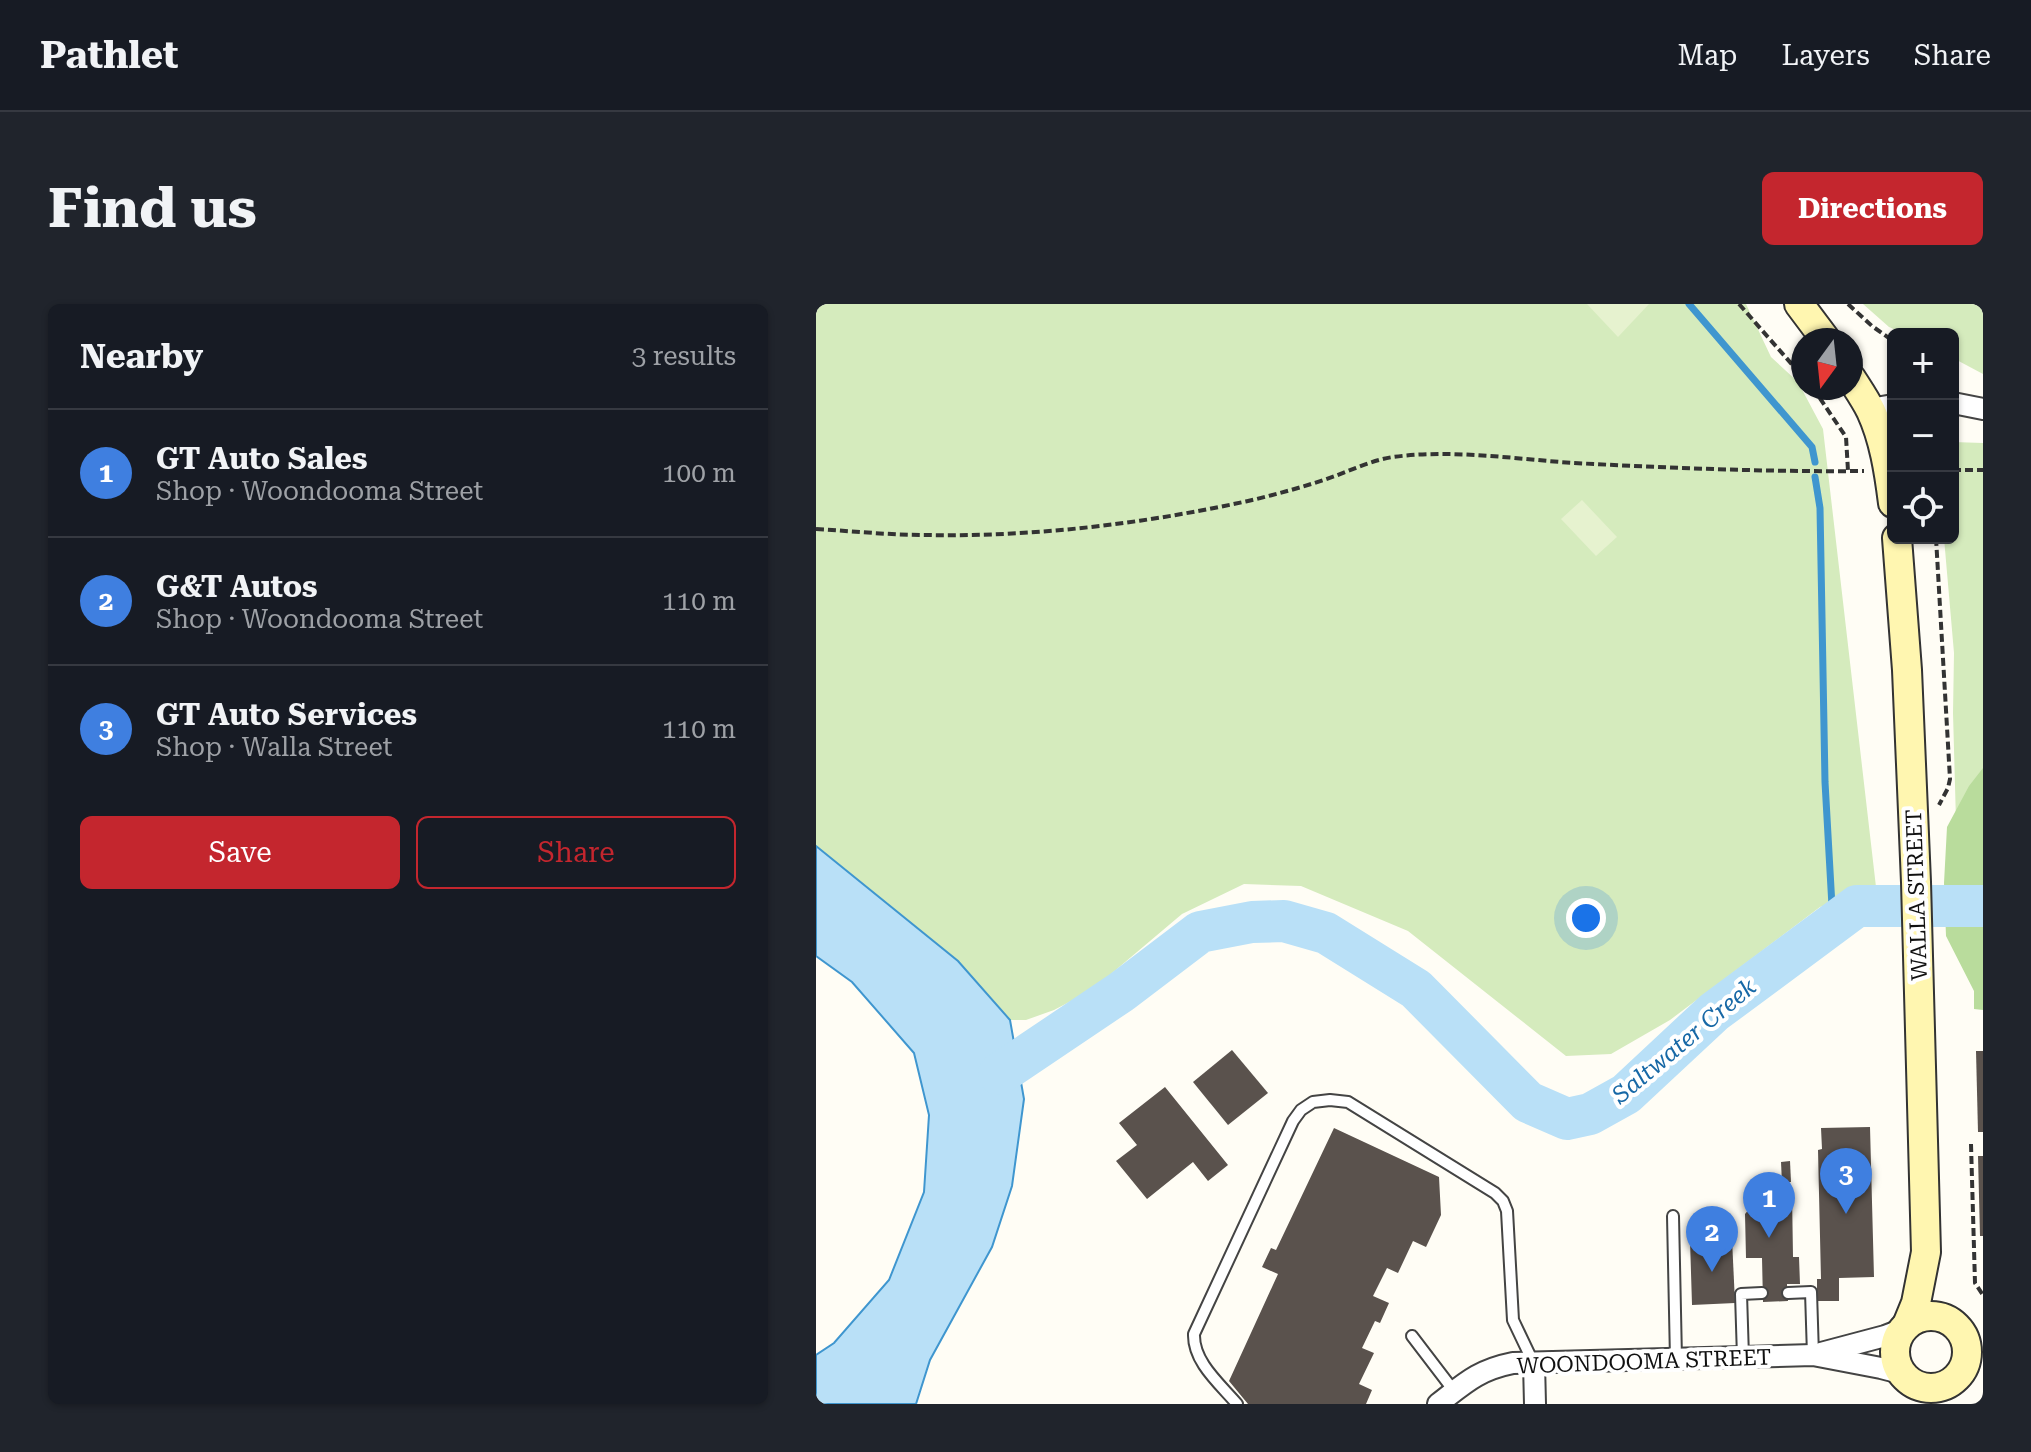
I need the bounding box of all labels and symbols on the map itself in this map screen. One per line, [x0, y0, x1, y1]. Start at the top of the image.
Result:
north arrow [1791, 328, 1863, 400]
street label: WALLA STREET [1901, 809, 1932, 981]
your location [1566, 898, 1606, 938]
water label: Saltwater Creek [1606, 973, 1762, 1110]
pin: 3 [1820, 1148, 1872, 1214]
pin: 1 [1743, 1172, 1795, 1238]
pin: 2 [1686, 1206, 1738, 1272]
street label: WOONDOOMA STREET [1516, 1345, 1772, 1378]

